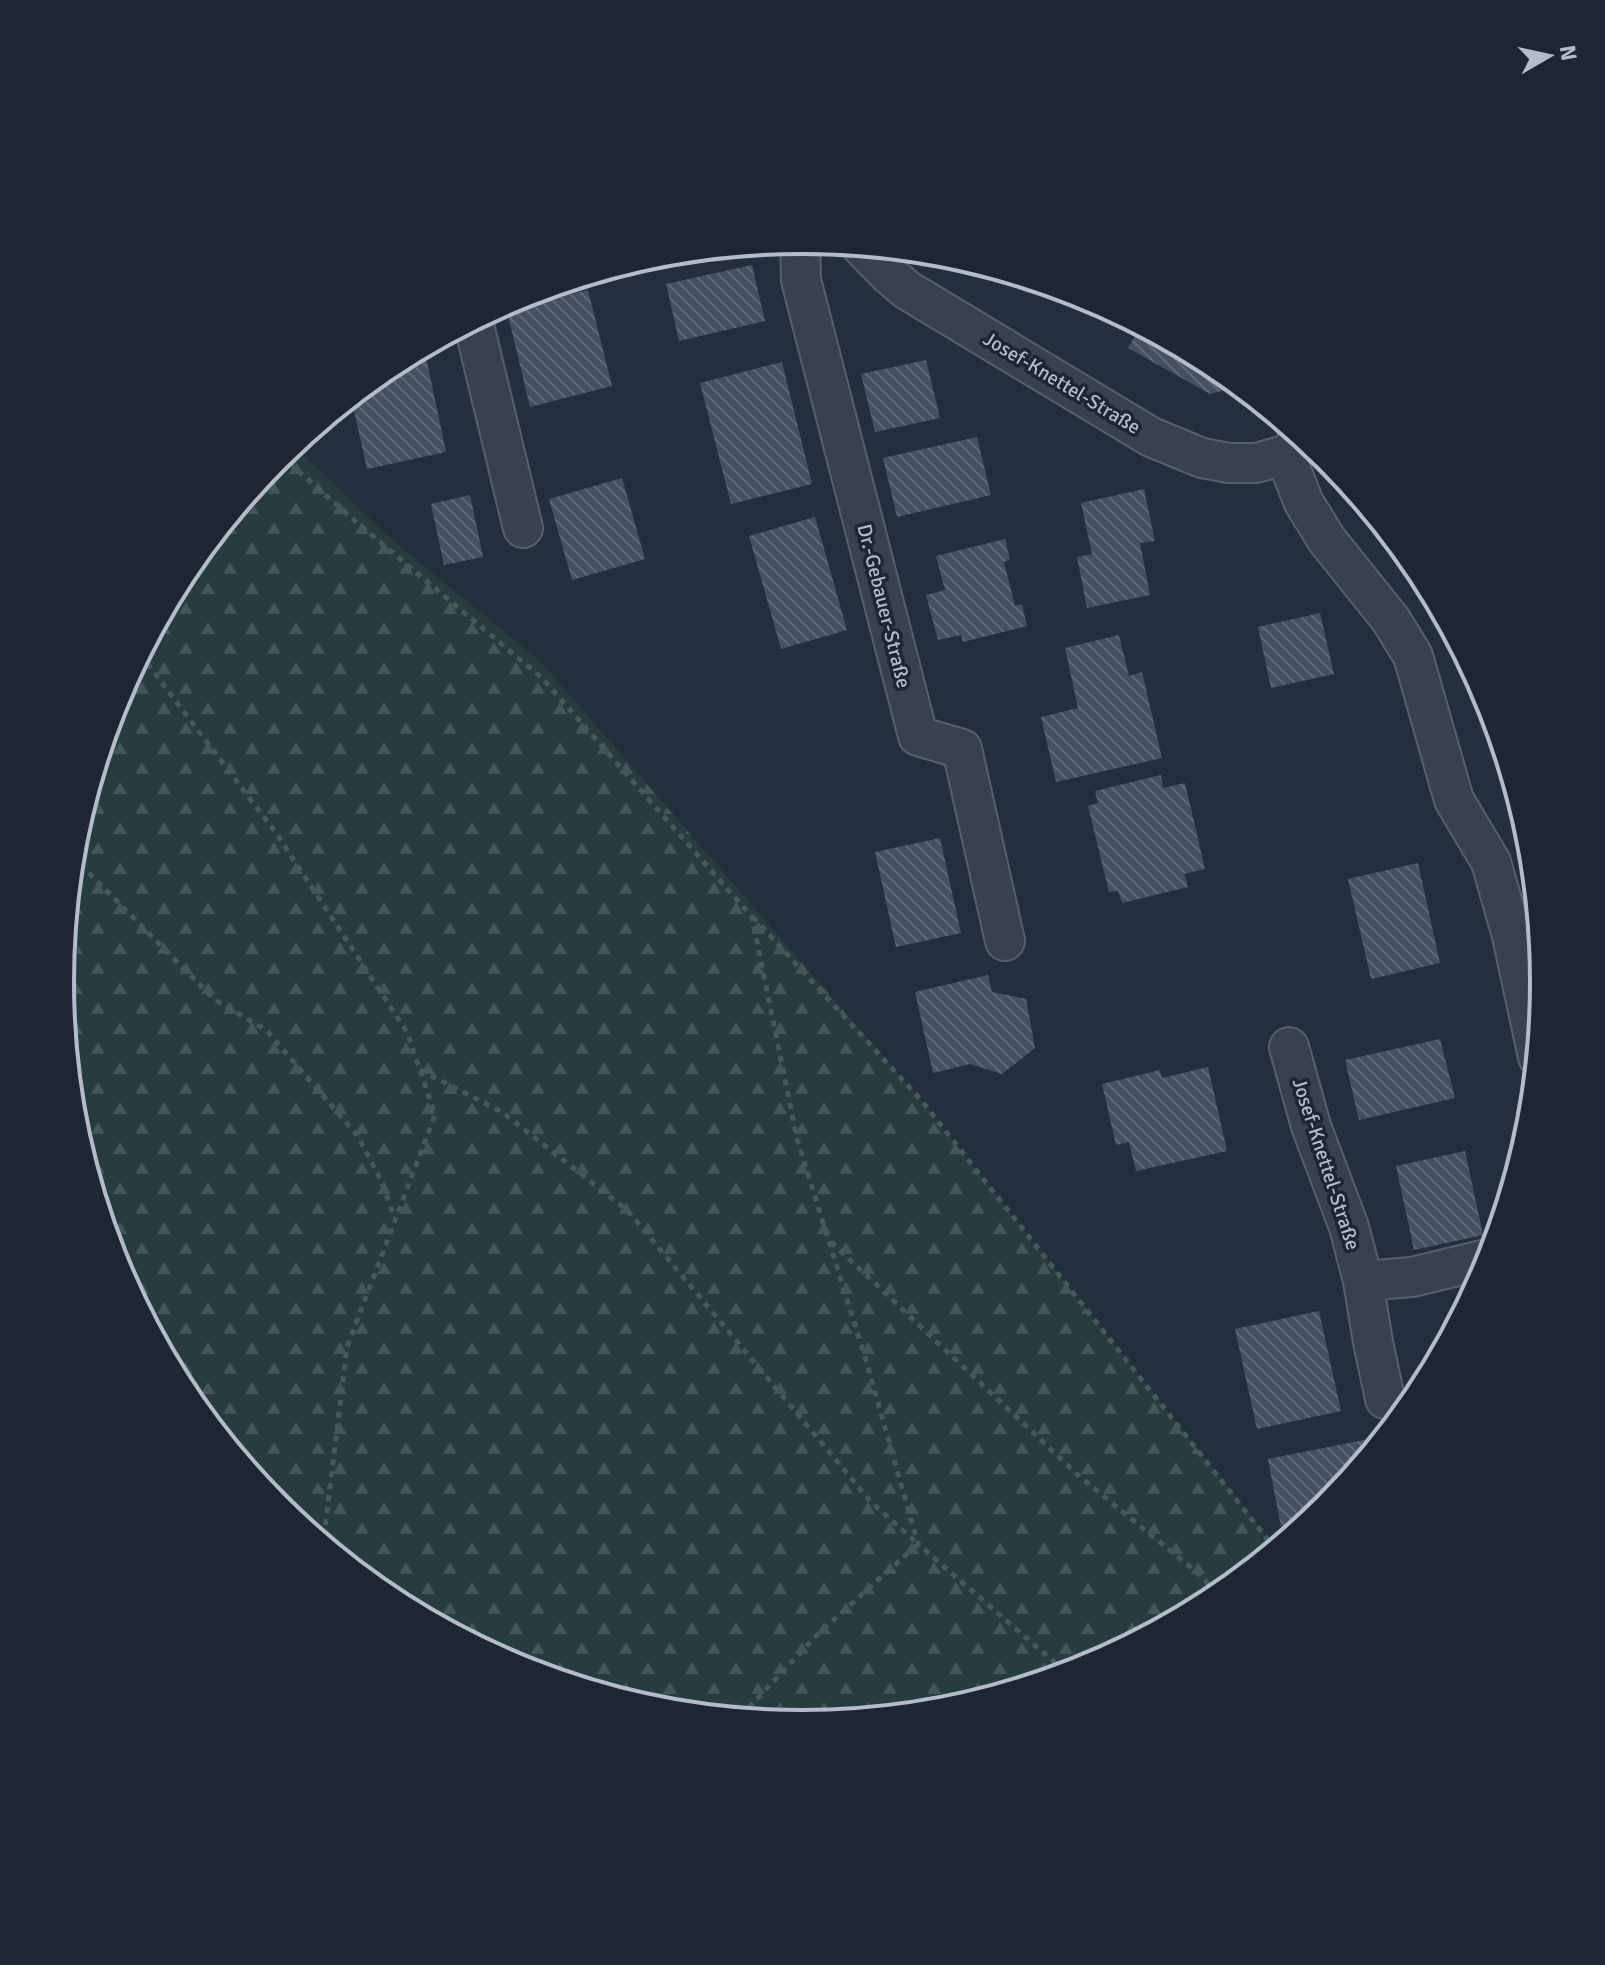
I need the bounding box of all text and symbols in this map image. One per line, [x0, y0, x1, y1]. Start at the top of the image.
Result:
north arrow [1509, 16, 1589, 96]
text: N [1554, 43, 1583, 63]
street label: Josef-Knettel-Straße [979, 326, 1145, 440]
street label: Dr.-Gebauer-Straße [852, 521, 916, 691]
street label: Josef-Knettel-Straße [1286, 1075, 1366, 1253]

